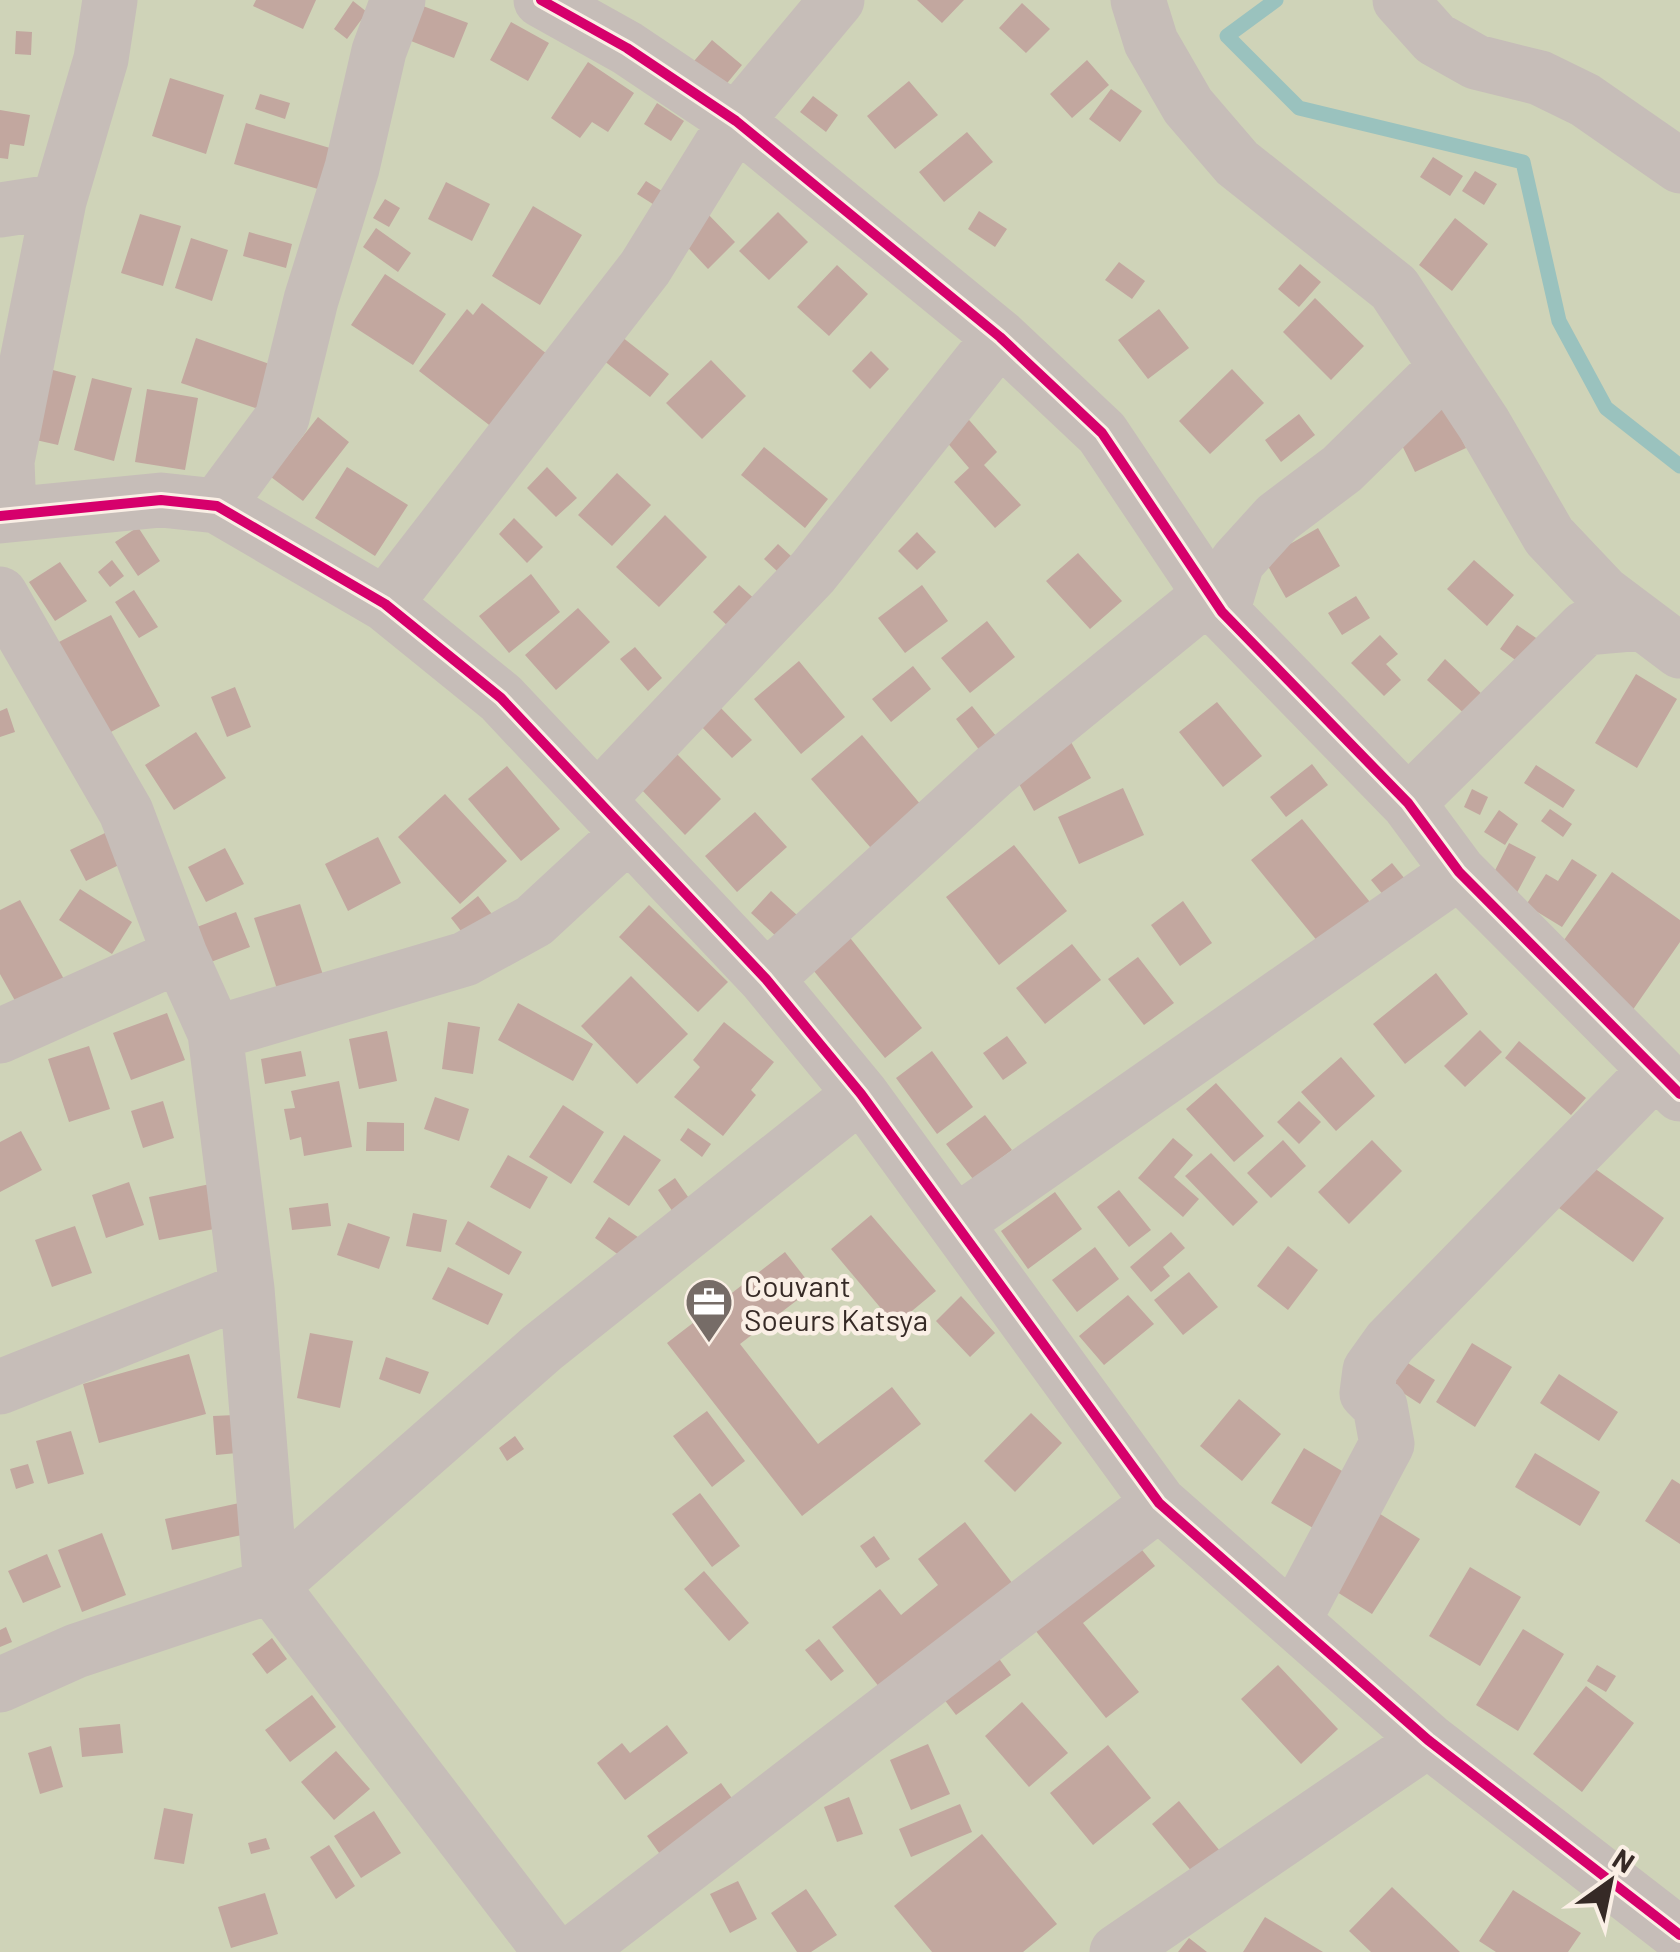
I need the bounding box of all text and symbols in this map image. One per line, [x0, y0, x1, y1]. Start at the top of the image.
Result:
place label: Couvant Soeurs Katsya [744, 1267, 928, 1337]
office icon: Couvant Soeurs Katsya [683, 1276, 735, 1344]
north arrow [1560, 1832, 1660, 1932]
text: N [1607, 1841, 1641, 1880]

